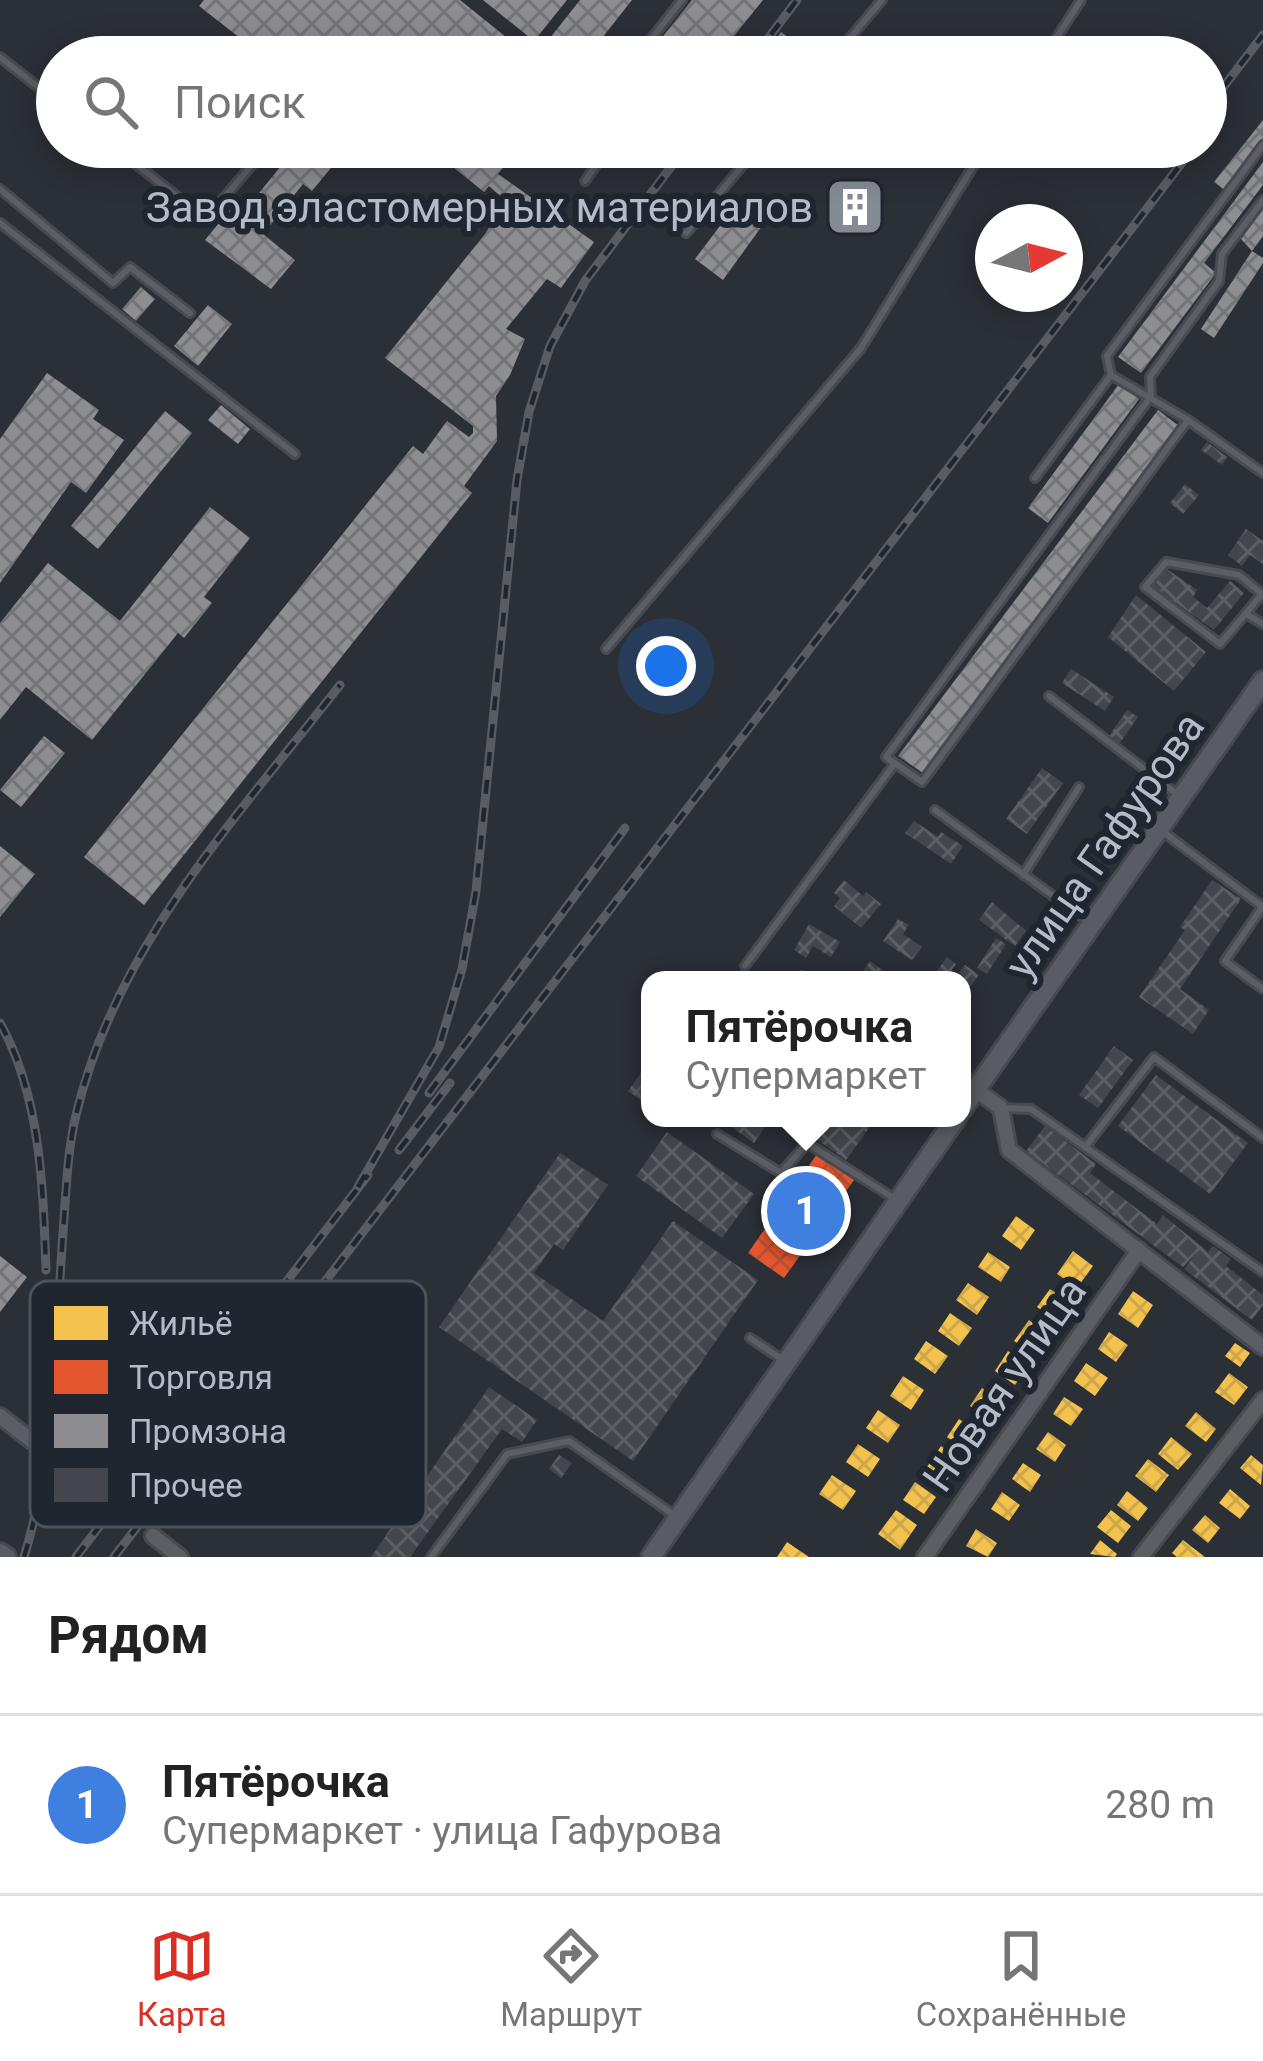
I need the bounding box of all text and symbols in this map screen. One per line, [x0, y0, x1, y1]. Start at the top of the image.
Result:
search box [36, 36, 1227, 168]
icon: search [78, 69, 144, 135]
text: Поиск [174, 76, 306, 129]
building icon: Завод эластомерных материалов [824, 176, 886, 238]
place label: Завод эластомерных материалов [146, 183, 813, 232]
north arrow [975, 204, 1083, 312]
your location [636, 636, 696, 696]
street label: улица Гафурова [995, 703, 1214, 987]
popup [641, 971, 971, 1127]
text: Пятёрочка [686, 1000, 913, 1053]
text: Супермаркет [686, 1053, 926, 1099]
pin: 1 [767, 1166, 845, 1256]
street label: Новая улица [913, 1268, 1096, 1501]
legend [30, 1281, 426, 1527]
text: Жильё [129, 1304, 233, 1343]
text: Торговля [129, 1358, 273, 1397]
text: Промзона [129, 1412, 287, 1451]
text: Прочее [129, 1466, 243, 1505]
text: Рядом [48, 1606, 209, 1665]
text: Пятёрочка [162, 1755, 390, 1808]
text: 1 [76, 1782, 98, 1828]
text: 280 m [1105, 1782, 1215, 1828]
text: Супермаркет · улица Гафурова [162, 1808, 722, 1854]
tab: Карта [137, 1923, 227, 2034]
tab: Маршрут [500, 1923, 642, 2034]
tab: Сохранённые [916, 1923, 1126, 2034]

